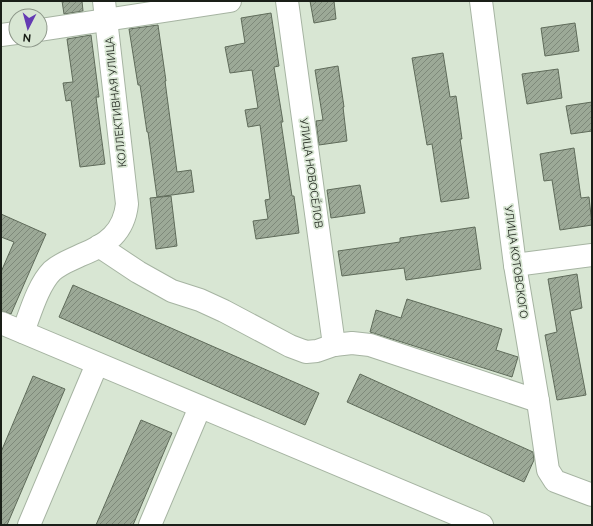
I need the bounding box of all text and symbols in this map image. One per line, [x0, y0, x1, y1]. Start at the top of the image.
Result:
north arrow [8, 8, 48, 48]
text: N [22, 31, 32, 44]
street label: КОЛЛЕКТИВНАЯ УЛИЦА [103, 36, 129, 168]
street label: УЛИЦА НОВОСЁЛОВ [297, 117, 325, 229]
street label: УЛИЦА КОТОВСКОГО [502, 205, 530, 319]

